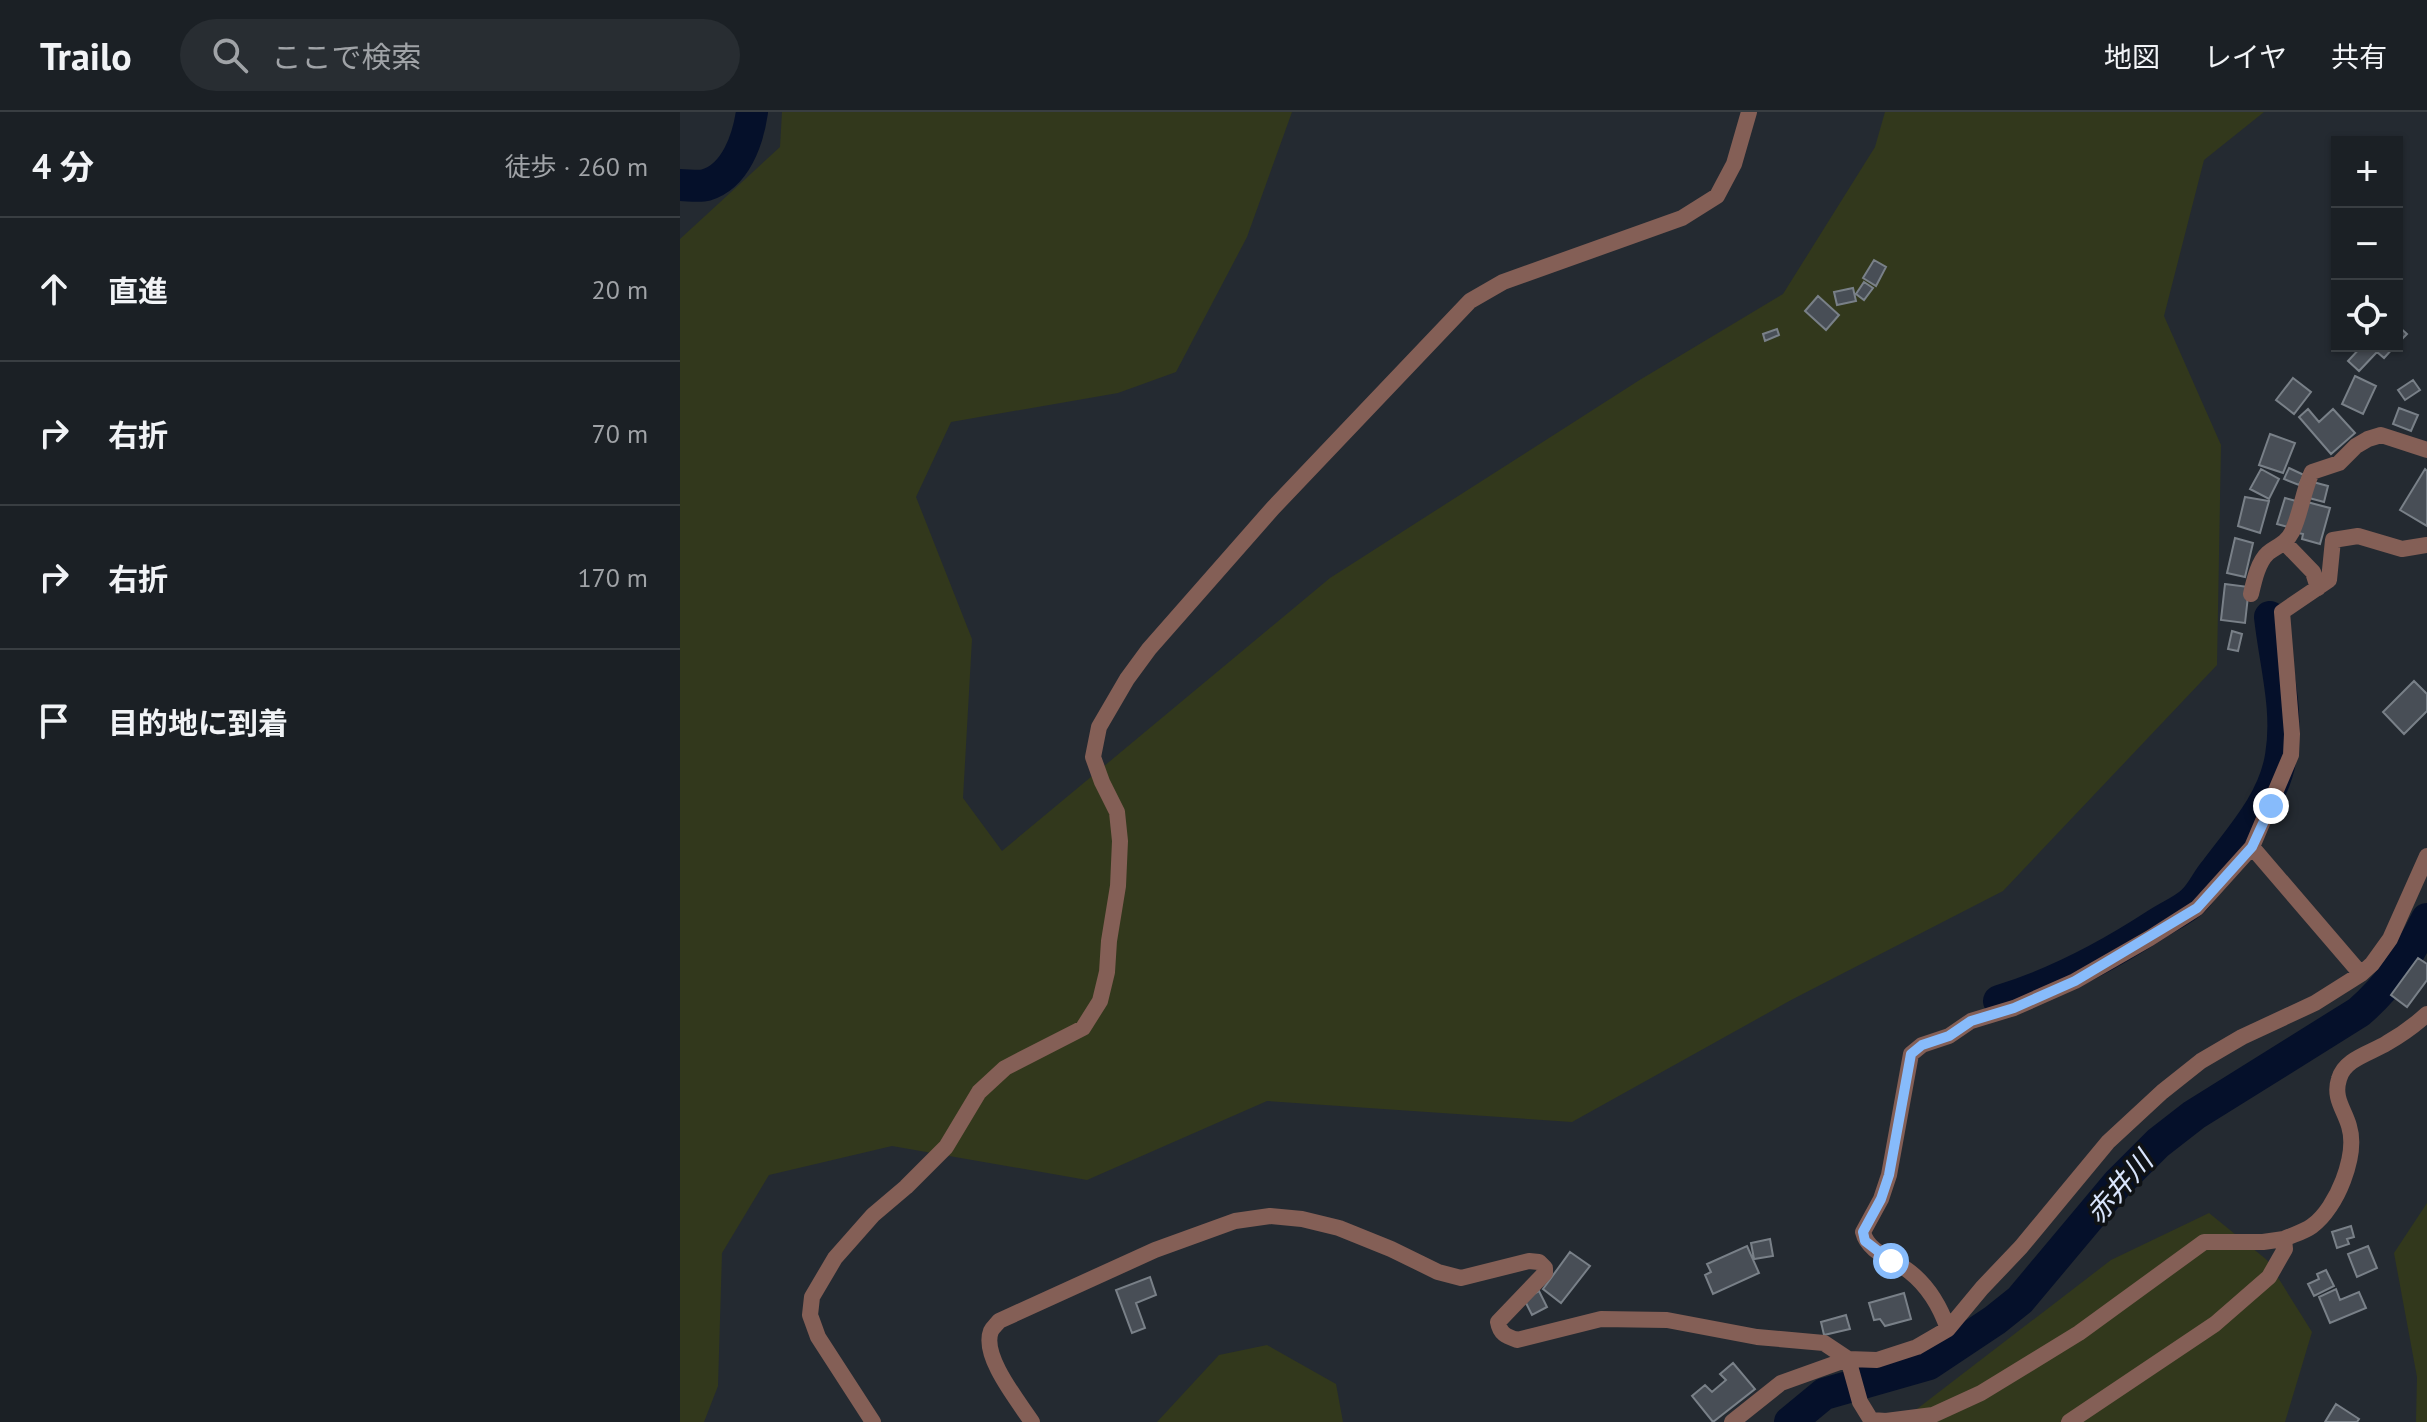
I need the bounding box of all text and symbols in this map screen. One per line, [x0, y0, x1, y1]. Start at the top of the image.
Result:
search box [180, 19, 740, 91]
text: Trailo [40, 31, 132, 80]
icon: search [208, 33, 252, 77]
text: ここで検索 [272, 37, 422, 76]
text: 地図 [2104, 38, 2160, 75]
text: レイヤ [2204, 38, 2287, 75]
text: 共有 [2331, 38, 2387, 75]
map controls [2331, 136, 2403, 352]
button: + [2331, 136, 2403, 208]
text: 4 分 [32, 144, 94, 188]
text: 徒歩 · 260 m [505, 150, 648, 183]
button: − [2331, 208, 2403, 280]
icon: ahead [32, 267, 76, 311]
text: 直進 [108, 271, 168, 310]
text: 20 m [592, 273, 648, 306]
button: locate [2331, 280, 2403, 352]
icon: right [32, 411, 76, 455]
text: 右折 [108, 415, 168, 454]
text: 70 m [592, 417, 648, 450]
icon: right [32, 555, 76, 599]
text: 右折 [108, 559, 168, 598]
text: 170 m [577, 561, 648, 594]
icon: arrive [32, 699, 76, 743]
text: 目的地に到着 [108, 703, 288, 742]
route end [2253, 788, 2289, 824]
water label: 赤井川 [2077, 1141, 2162, 1231]
route start [1873, 1243, 1909, 1279]

